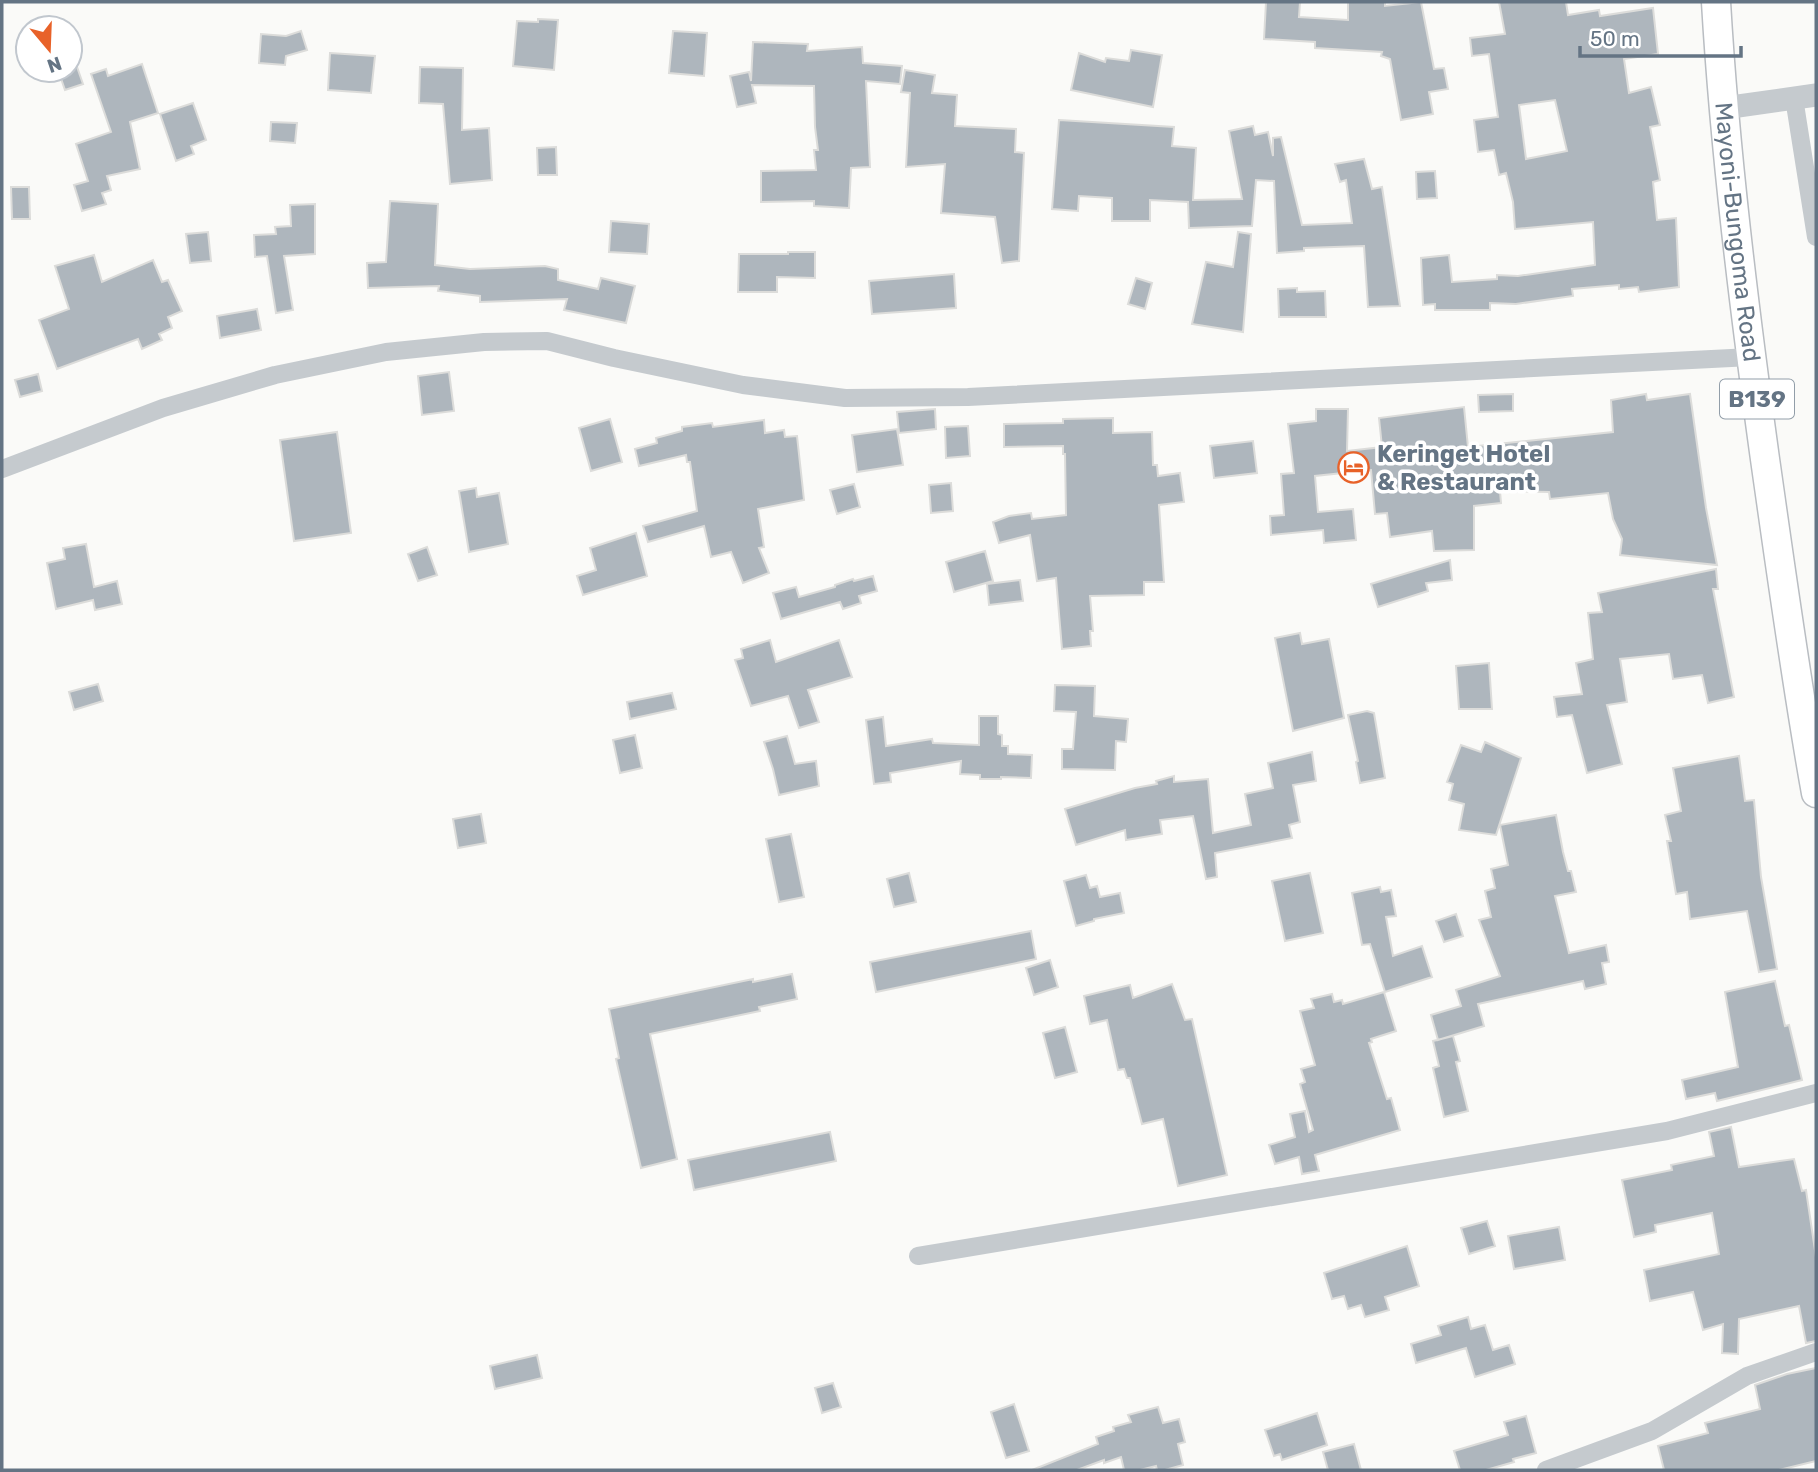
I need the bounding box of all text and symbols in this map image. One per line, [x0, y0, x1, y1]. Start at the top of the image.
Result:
north arrow [14, 14, 84, 84]
scale bar [1580, 14, 1741, 58]
text: 50 m [1590, 26, 1640, 51]
text: N [44, 52, 65, 78]
street label: Mayoni-Bungoma Road [1709, 101, 1766, 363]
road number: B139 [1720, 380, 1794, 418]
place label: Keringet Hotel & Restaurant [1377, 440, 1550, 496]
hotel icon: Keringet Hotel & Restaurant [1337, 451, 1371, 485]

